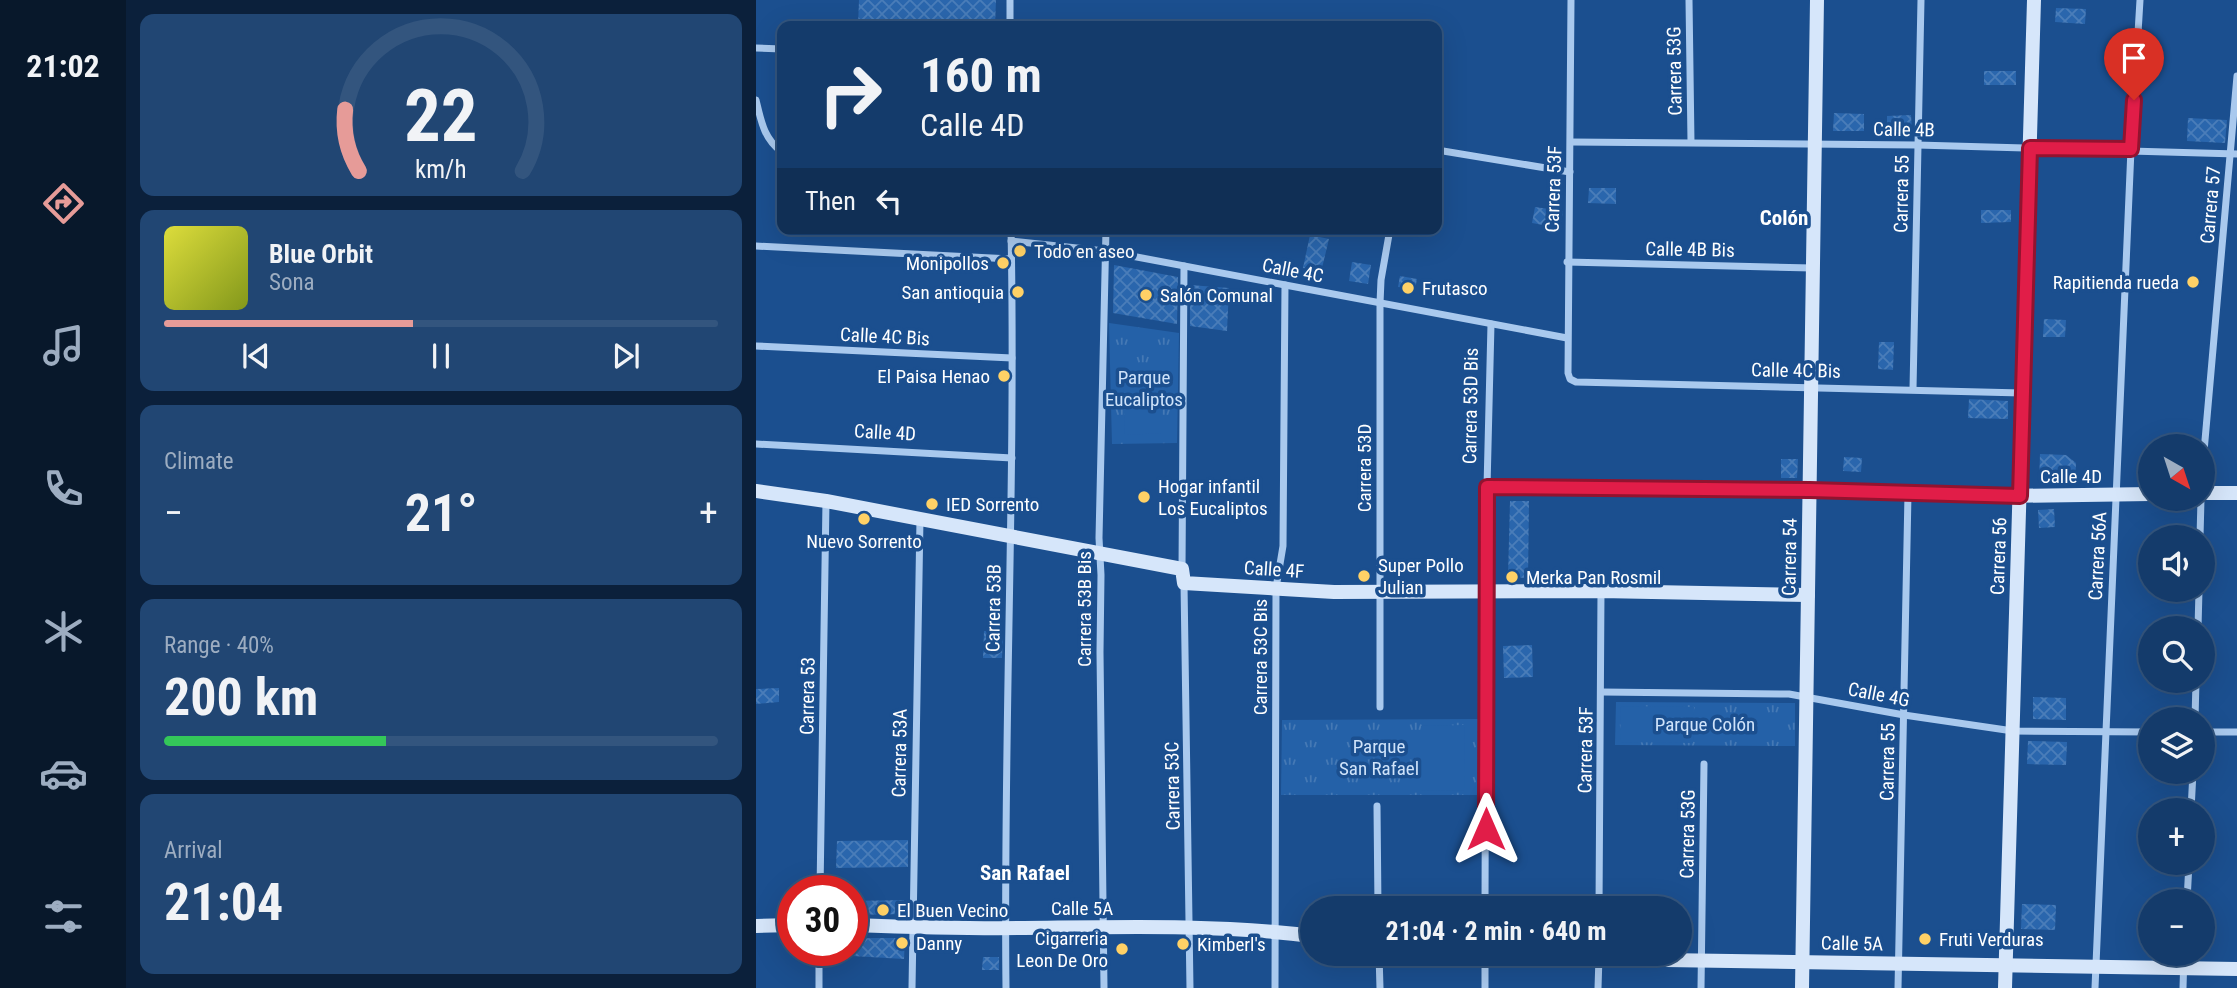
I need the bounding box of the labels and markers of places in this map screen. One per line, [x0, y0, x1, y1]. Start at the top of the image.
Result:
pin [2104, 28, 2164, 100]
place label: Todo en aseo [1034, 240, 1135, 263]
marker: Todo en aseo [1012, 243, 1028, 259]
place label: Monipollos [906, 252, 989, 275]
marker: Monipollos [995, 255, 1011, 271]
place label: Rapitienda rueda [2053, 271, 2179, 294]
marker: Rapitienda rueda [2185, 274, 2201, 290]
place label: Frutasco [1422, 277, 1488, 300]
marker: Frutasco [1400, 280, 1416, 296]
place label: San antioquia [902, 281, 1004, 304]
marker: San antioquia [1010, 284, 1026, 300]
place label: Salón Comunal [1160, 284, 1273, 307]
marker: Salón Comunal [1138, 287, 1154, 303]
place label: El Paisa Henao [877, 365, 990, 388]
marker: El Paisa Henao [996, 368, 1012, 384]
place label: Hogar infantil Los Eucaliptos [1158, 475, 1268, 520]
marker: Hogar infantil Los Eucaliptos [1136, 489, 1152, 505]
place label: IED Sorrento [946, 493, 1039, 516]
marker: IED Sorrento [924, 496, 940, 512]
marker: Nuevo Sorrento [856, 511, 872, 527]
place label: Nuevo Sorrento [806, 530, 922, 553]
place label: Super Pollo Julian [1378, 554, 1464, 599]
place label: Merka Pan Rosmil [1526, 566, 1661, 589]
marker: Super Pollo Julian [1356, 568, 1372, 584]
marker: Merka Pan Rosmil [1504, 569, 1520, 585]
place label: El Buen Vecino [897, 899, 1008, 922]
marker: El Buen Vecino [875, 902, 891, 918]
place label: Cigarreria Leon De Oro [1016, 927, 1108, 972]
place label: Fruti Verduras [1939, 928, 2044, 951]
marker: Fruti Verduras [1917, 931, 1933, 947]
place label: Danny [916, 932, 962, 955]
place label: Kimberl's [1197, 933, 1266, 956]
marker: Danny [894, 935, 910, 951]
marker: Kimberl's [1175, 936, 1191, 952]
marker: Cigarreria Leon De Oro [1114, 941, 1130, 957]

